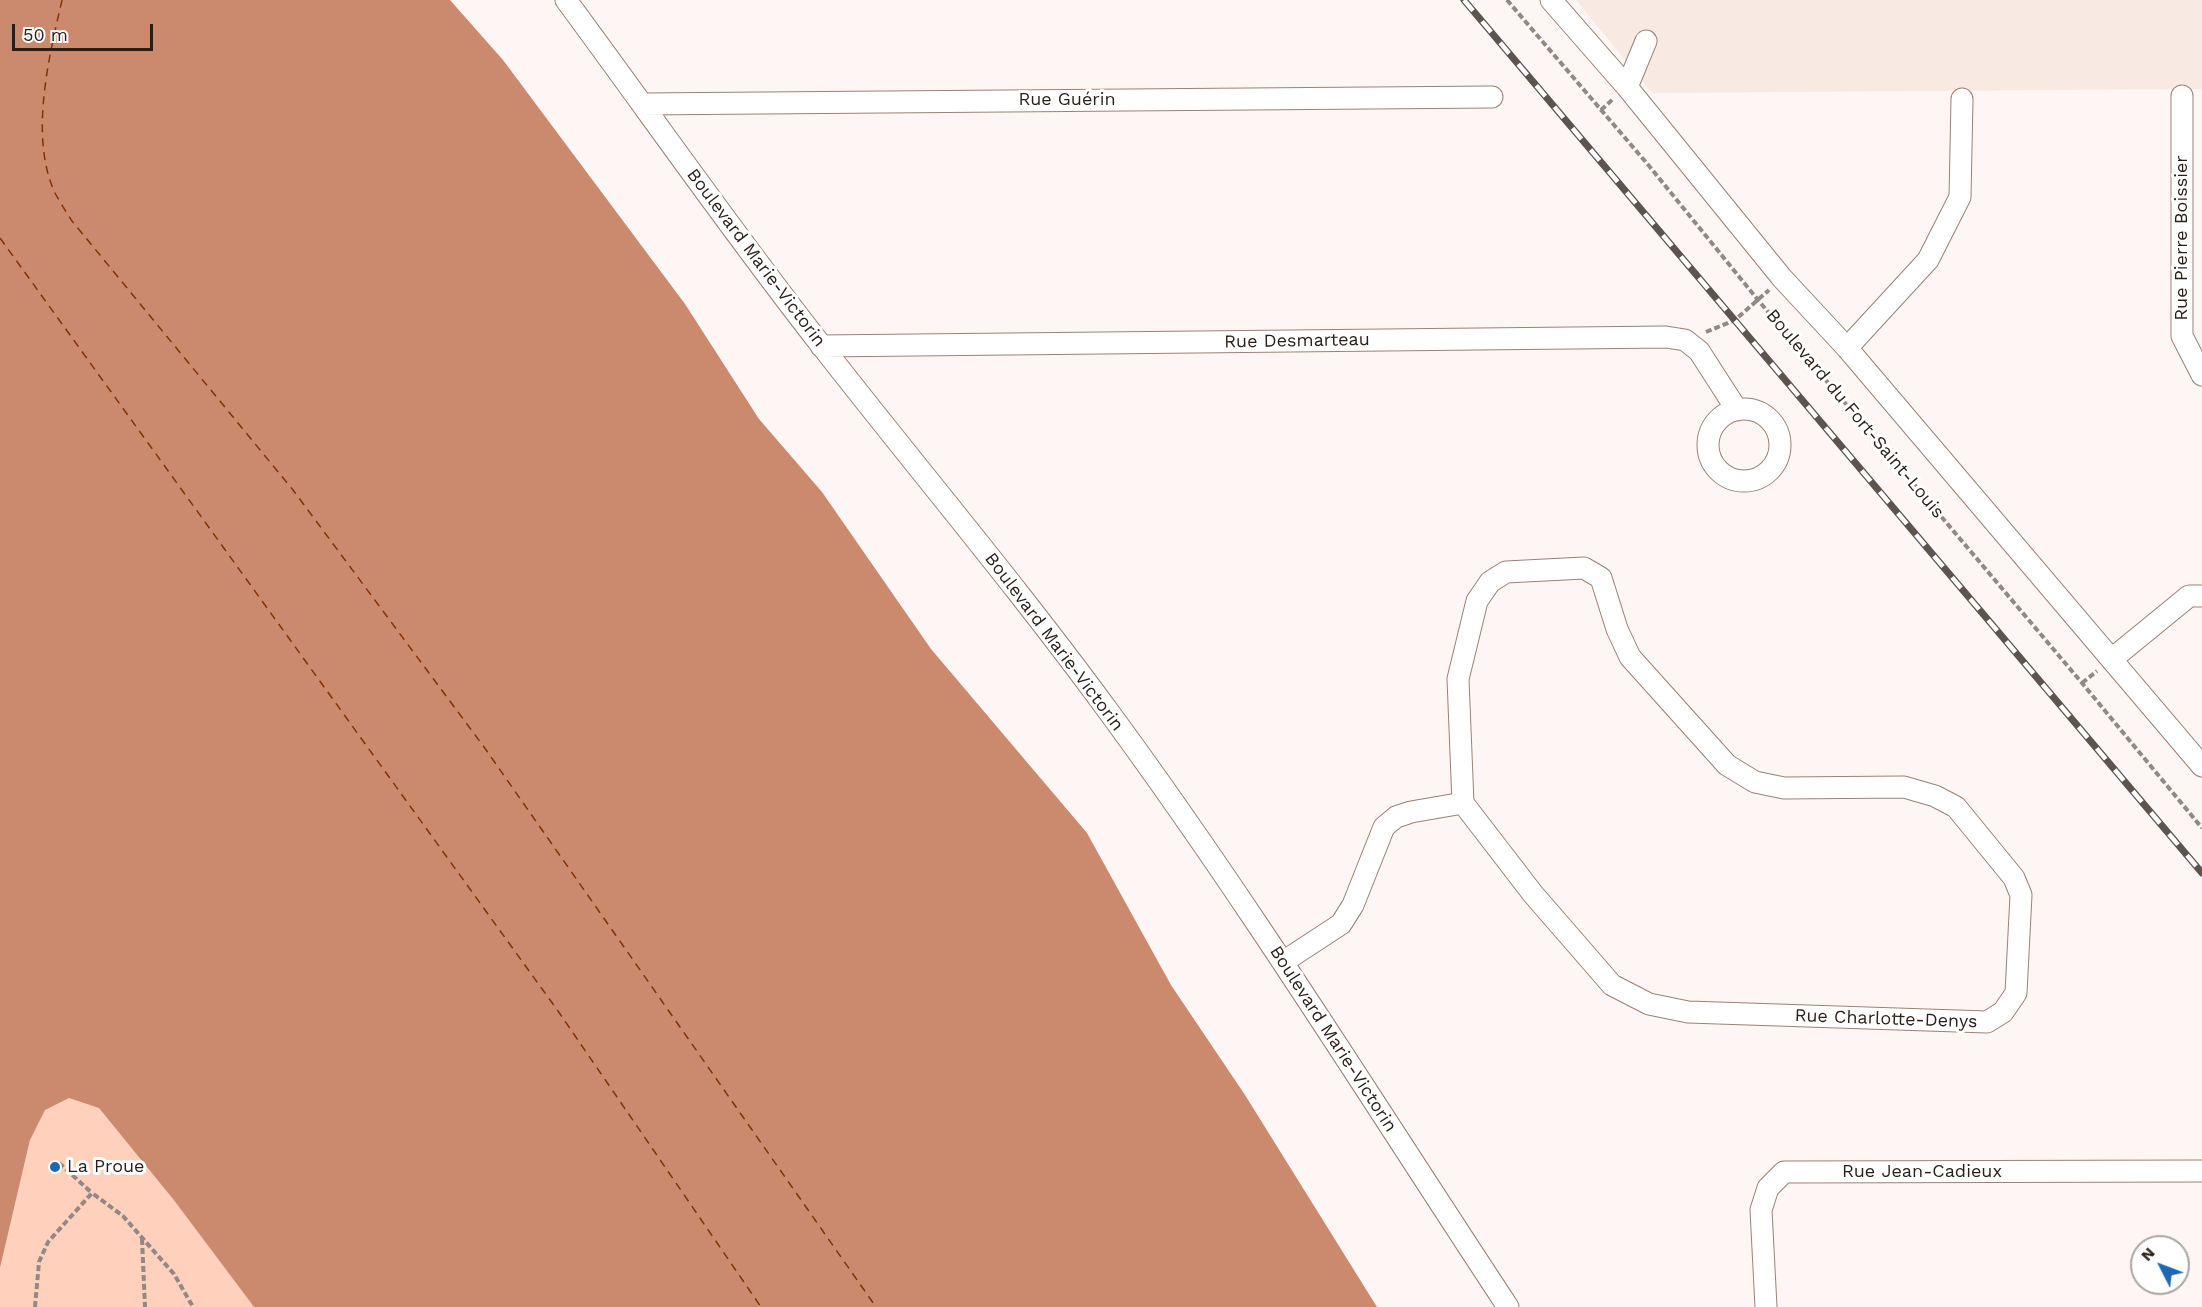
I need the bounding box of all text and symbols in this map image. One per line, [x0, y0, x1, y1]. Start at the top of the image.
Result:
scale bar [15, 12, 156, 50]
text: 50 m [23, 24, 68, 45]
street label: Rue Guérin [1018, 89, 1116, 111]
street label: Rue Pierre Boissier [2171, 155, 2193, 321]
street label: Boulevard Marie-Victorin [682, 165, 830, 351]
street label: Boulevard du Fort-Saint-Louis [1761, 305, 1949, 523]
street label: Rue Desmarteau [1224, 329, 1370, 353]
street label: Boulevard Marie-Victorin [980, 549, 1128, 735]
street label: Boulevard Marie-Victorin [1265, 942, 1401, 1136]
street label: Rue Charlotte-Denys [1794, 1005, 1978, 1033]
place label: La Proue [67, 1156, 144, 1178]
marker: La Proue [48, 1160, 62, 1174]
street label: Rue Jean-Cadieux [1842, 1161, 2002, 1183]
north arrow [2130, 1235, 2190, 1295]
text: N [2137, 1243, 2159, 1265]

